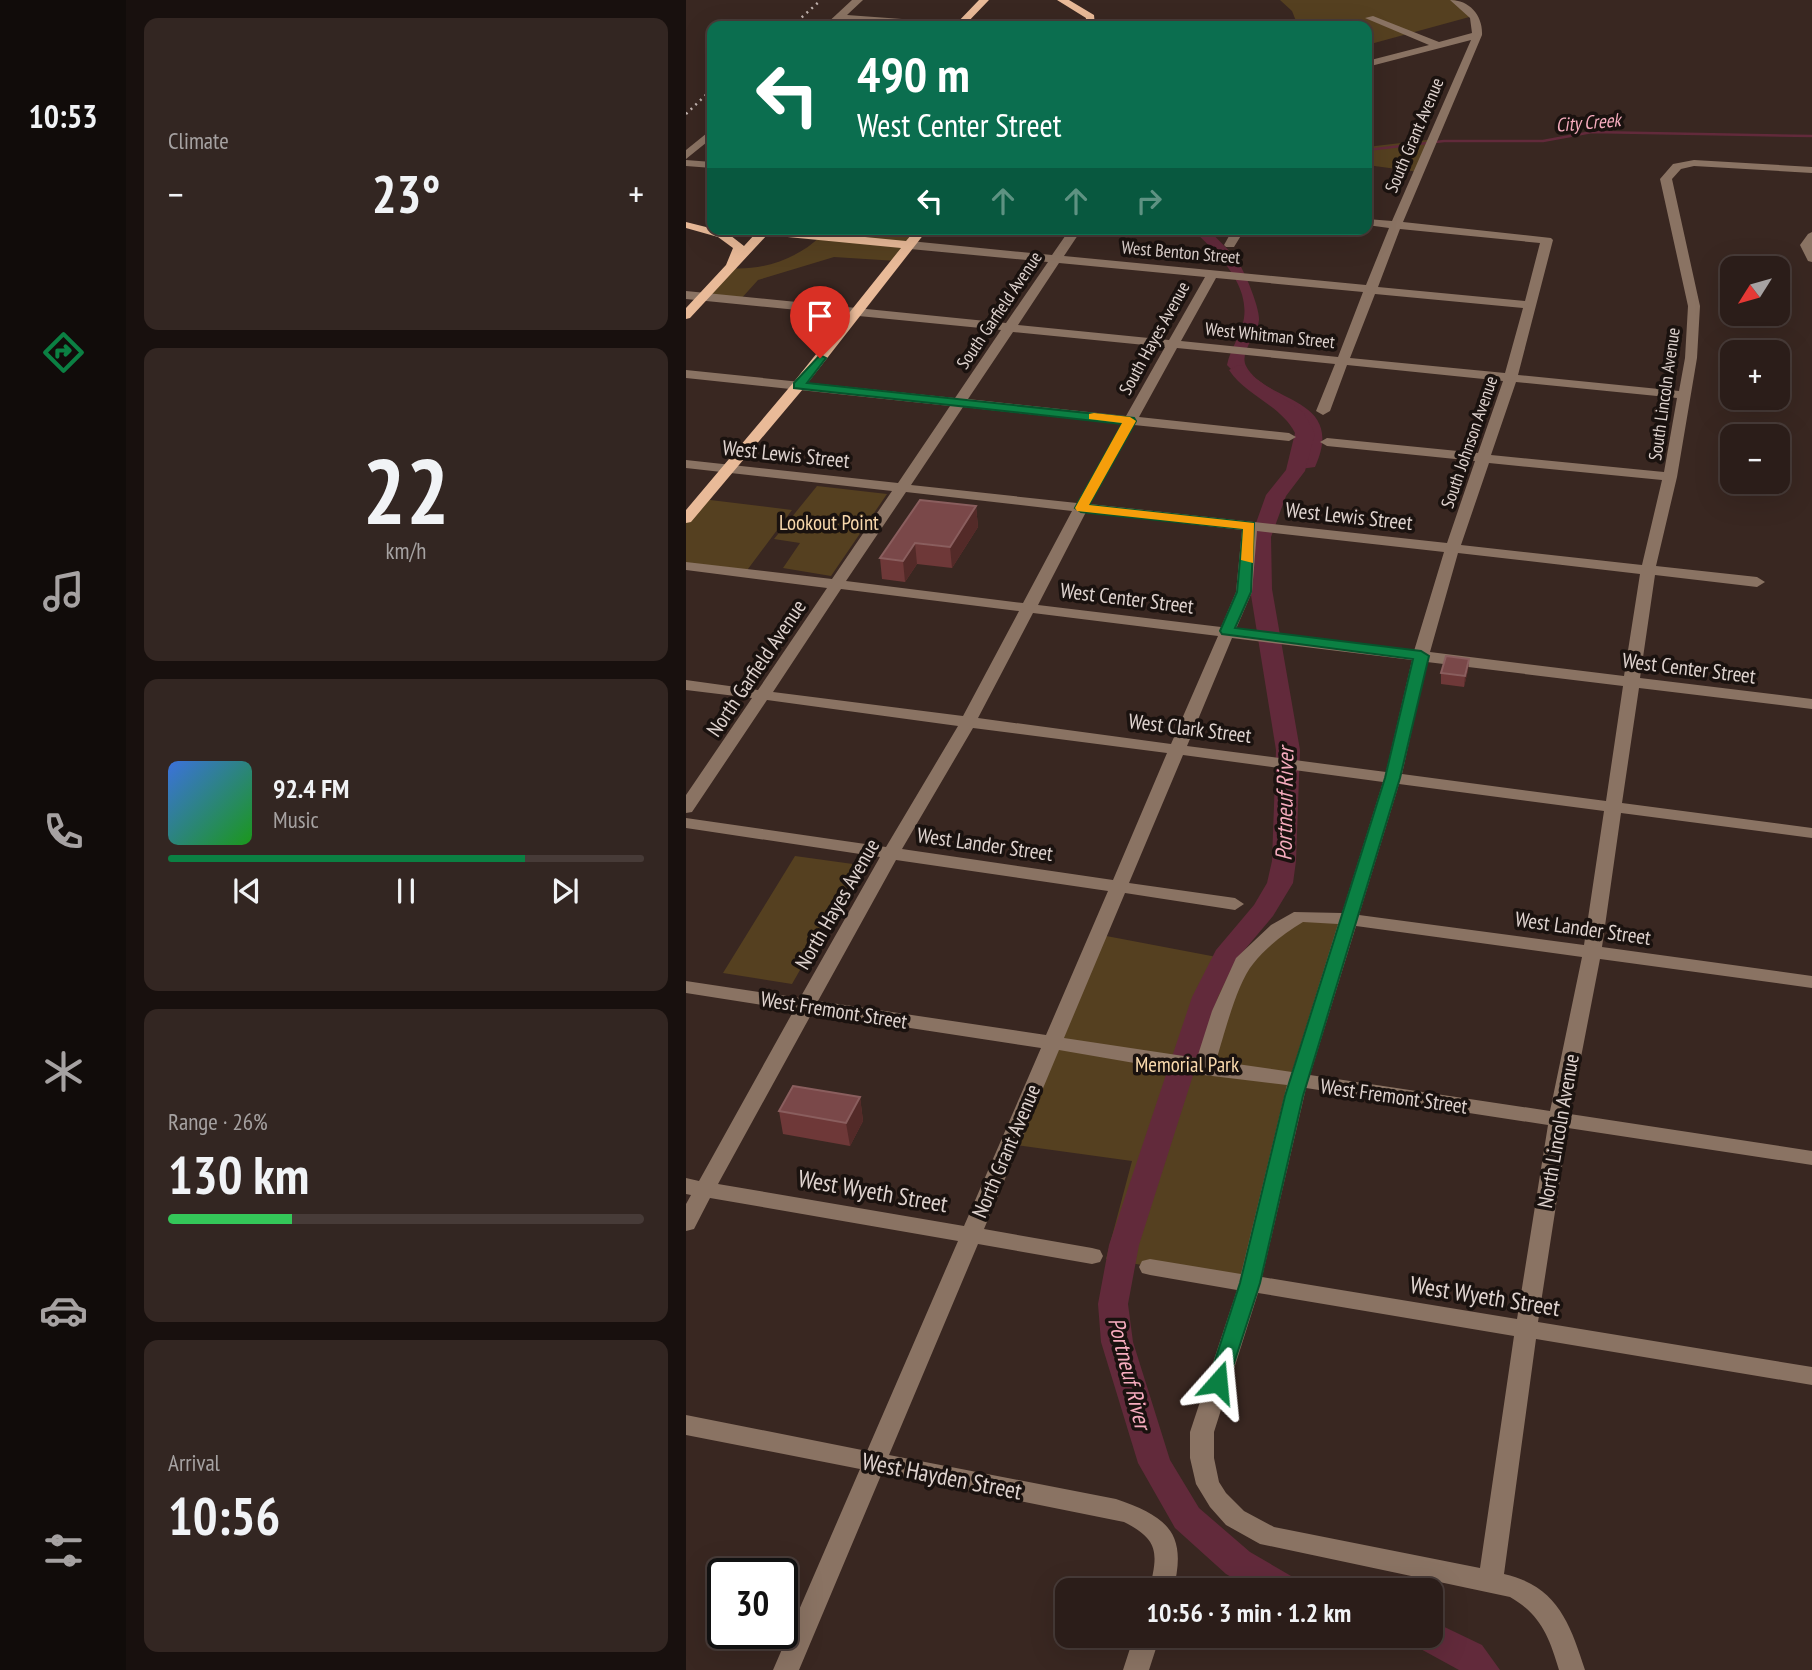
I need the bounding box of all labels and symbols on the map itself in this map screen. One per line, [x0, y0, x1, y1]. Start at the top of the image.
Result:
street label: South Grant Avenue [1379, 74, 1449, 196]
water label: City Creek [1555, 107, 1624, 137]
street label: West Benton Street [1121, 235, 1241, 269]
street label: South Garfield Avenue [951, 247, 1047, 373]
north arrow [1720, 256, 1790, 326]
street label: South Hayes Avenue [1113, 277, 1195, 399]
pin [790, 286, 850, 358]
street label: West Whitman Street [1204, 317, 1336, 353]
street label: South Lincoln Avenue [1643, 326, 1685, 462]
street label: South Johnson Avenue [1436, 373, 1502, 511]
street label: West Lewis Street [721, 434, 851, 474]
street label: West Lewis Street [1284, 496, 1414, 536]
park label: Lookout Point [779, 509, 879, 536]
street label: West Center Street [1059, 576, 1195, 620]
street label: North Garfield Avenue [700, 594, 812, 742]
street label: West Center Street [1621, 646, 1757, 690]
street label: West Clark Street [1127, 707, 1253, 749]
water label: Portneuf River [1269, 743, 1300, 861]
street label: West Lander Street [915, 821, 1055, 867]
street label: North Hayes Avenue [789, 834, 885, 974]
street label: West Lander Street [1513, 905, 1653, 951]
street label: West Fremont Street [759, 985, 909, 1035]
park label: Memorial Park [1135, 1051, 1239, 1078]
street label: North Lincoln Avenue [1531, 1052, 1585, 1210]
street label: West Fremont Street [1319, 1072, 1469, 1120]
street label: North Grant Avenue [966, 1080, 1046, 1222]
street label: West Wyeth Street [796, 1163, 951, 1219]
street label: West Wyeth Street [1408, 1269, 1563, 1323]
water label: Portneuf River [1102, 1314, 1159, 1435]
position arrow [1181, 1345, 1255, 1419]
street label: West Hayden Street [859, 1445, 1025, 1507]
speed limit sign: 30 [707, 1558, 798, 1649]

